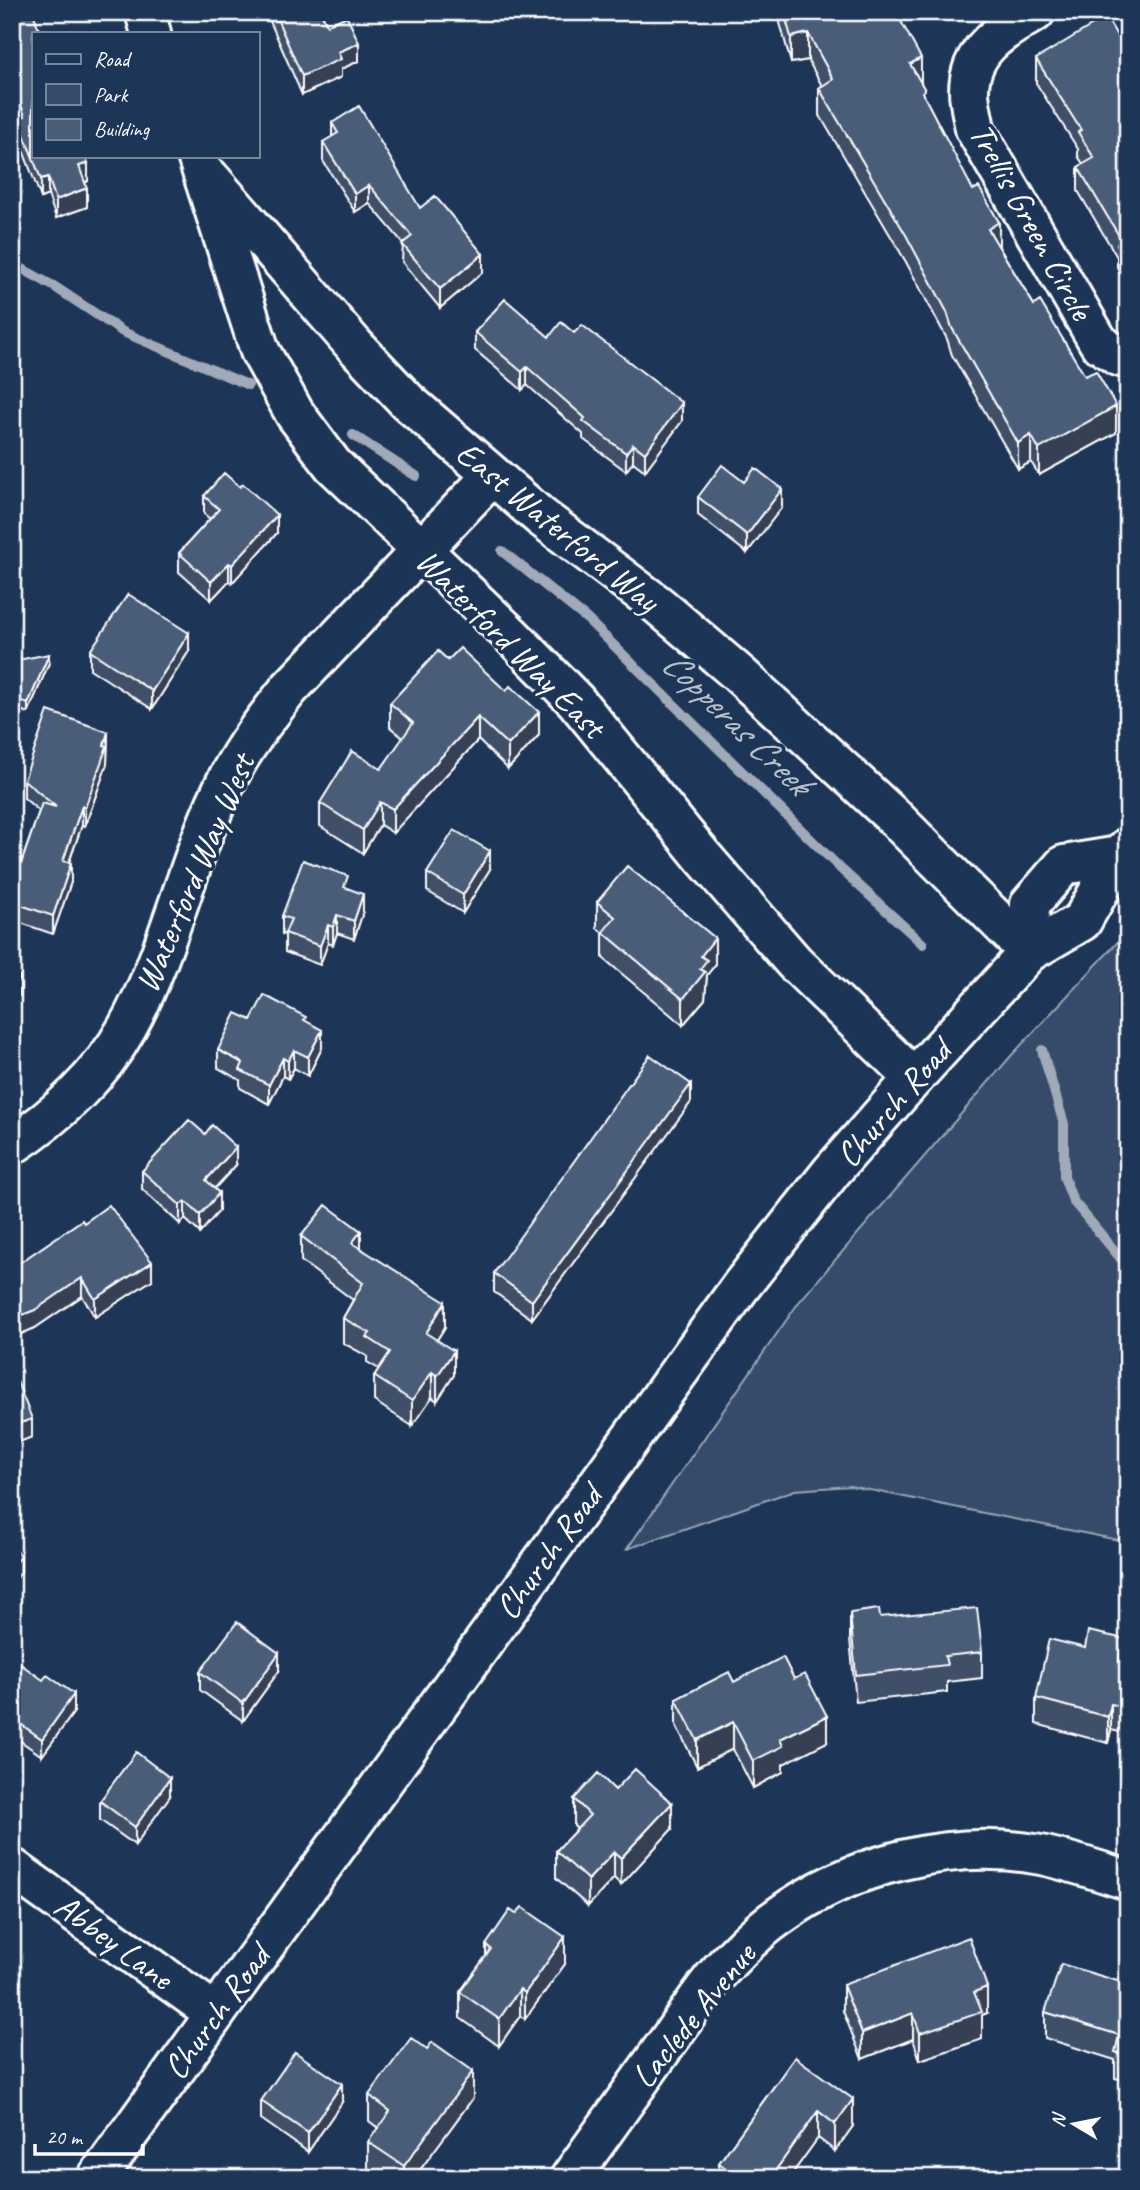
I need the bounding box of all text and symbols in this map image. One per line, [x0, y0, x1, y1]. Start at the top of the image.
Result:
legend [32, 32, 259, 158]
text: Road [94, 46, 133, 72]
text: Park [94, 82, 129, 108]
street label: Trellis Green Circle [959, 115, 1105, 330]
text: Building [94, 116, 151, 142]
street label: East Waterford Way [447, 431, 670, 624]
street label: Waterford Way East [406, 539, 617, 750]
water label: Copperas Creek [652, 640, 826, 810]
street label: Waterford Way West [124, 744, 266, 999]
street label: Church Road [826, 1026, 965, 1177]
street label: Church Road [485, 1472, 615, 1628]
street label: Abbey Lane [46, 1883, 184, 2001]
street label: Church Road [153, 1932, 283, 2088]
street label: Laclede Avenue [621, 1932, 767, 2097]
north arrow [1038, 2088, 1108, 2158]
text: N [1045, 2110, 1072, 2129]
scale bar [35, 2113, 144, 2157]
text: 20 m [46, 2124, 84, 2150]

